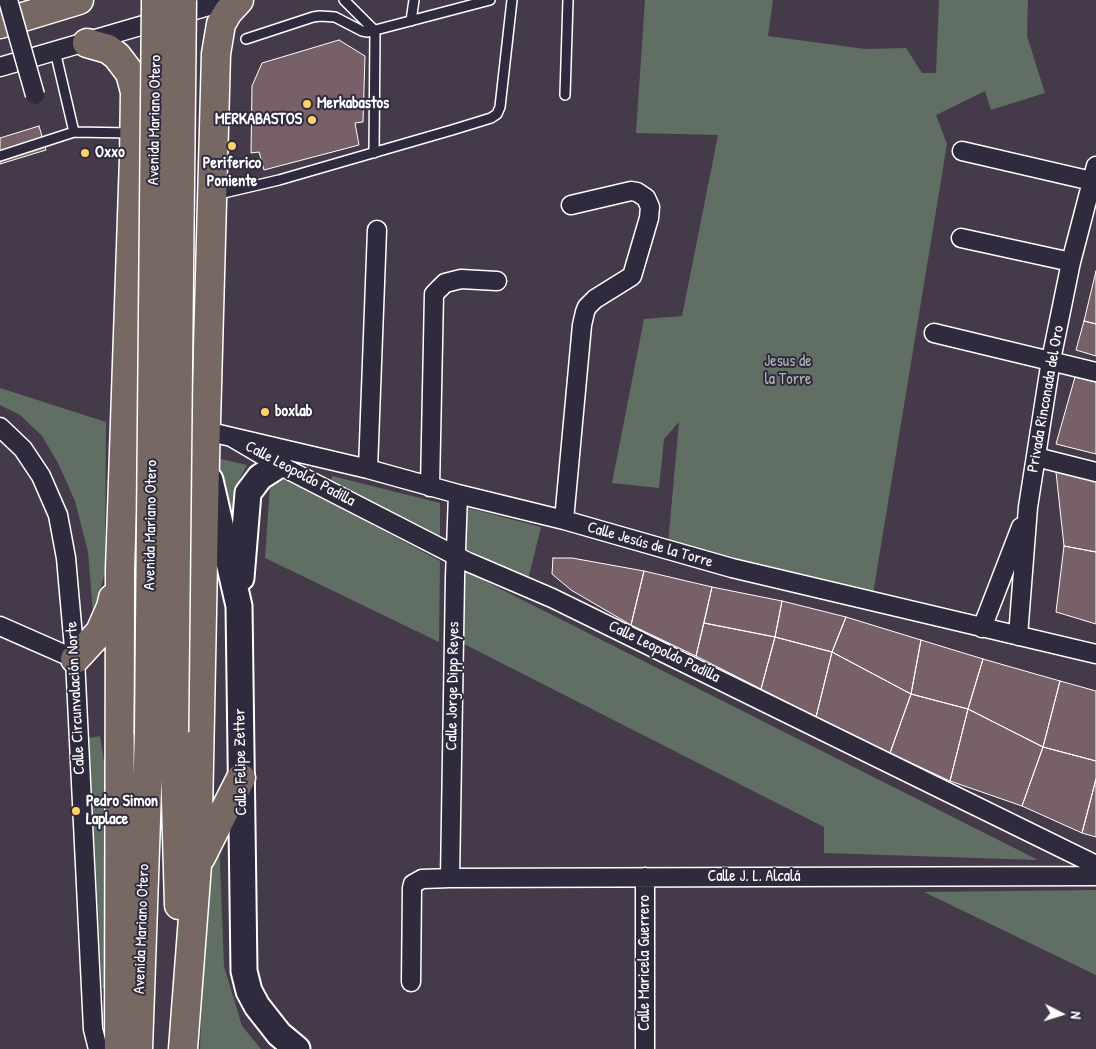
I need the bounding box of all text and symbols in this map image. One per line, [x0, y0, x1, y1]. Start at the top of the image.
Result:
street label: Avenida Mariano Otero [144, 55, 166, 185]
place label: Merkabastos [317, 94, 389, 114]
marker: Merkabastos [301, 98, 313, 110]
place label: MERKABASTOS [215, 110, 302, 130]
marker: MERKABASTOS [306, 114, 318, 126]
marker: Periferico Poniente [226, 140, 238, 152]
place label: Oxxo [95, 143, 125, 163]
marker: Oxxo [79, 147, 91, 159]
place label: Periferico Poniente [203, 154, 261, 192]
street label: Privada Rinconada del Oro [1024, 324, 1068, 474]
park label: Jesus de la Torre [764, 352, 812, 390]
place label: boxlab [275, 402, 312, 422]
marker: boxlab [259, 406, 271, 418]
street label: Calle Leopoldo Padilla [242, 437, 358, 511]
street label: Avenida Mariano Otero [140, 460, 162, 590]
street label: Calle Jesús de la Torre [585, 518, 715, 572]
street label: Calle Leopoldo Padilla [605, 617, 723, 687]
street label: Calle Circunvalación Norte [62, 621, 90, 775]
street label: Calle Jorge Dipp Reyes [442, 621, 464, 751]
street label: Calle Felipe Zetter [230, 708, 252, 816]
place label: Pedro Simon Laplace [86, 792, 158, 830]
marker: Pedro Simon Laplace [70, 805, 82, 817]
street label: Avenida Mariano Otero [130, 864, 154, 994]
street label: Calle J. L. Alcalá [707, 867, 801, 887]
street label: Calle Maricela Guerrero [635, 895, 655, 1031]
north arrow [1036, 989, 1086, 1039]
text: N [1067, 1011, 1086, 1020]

